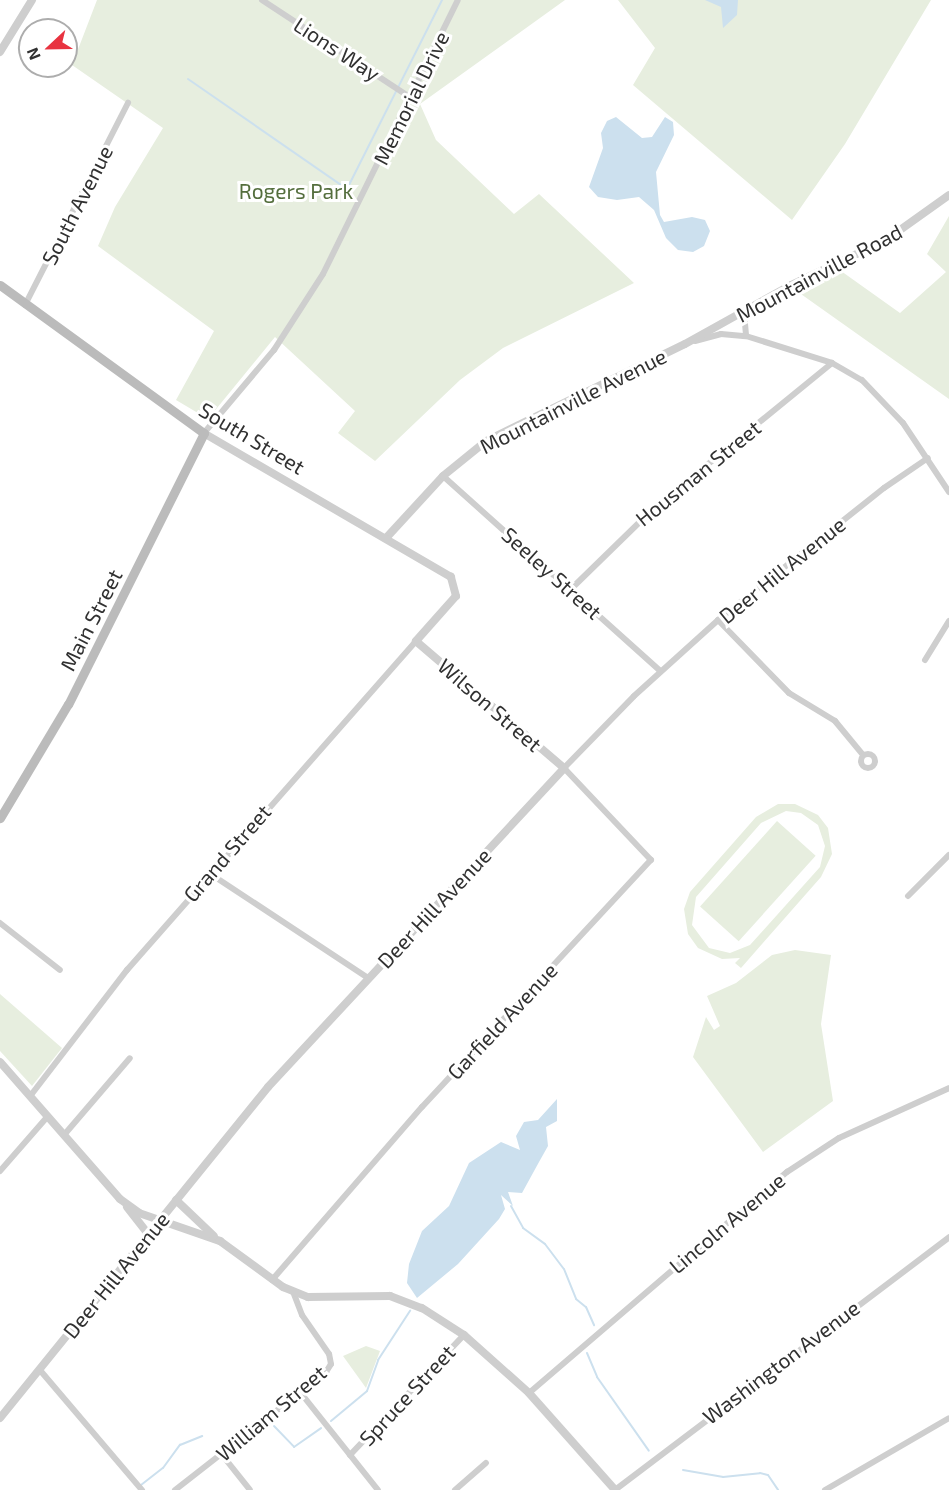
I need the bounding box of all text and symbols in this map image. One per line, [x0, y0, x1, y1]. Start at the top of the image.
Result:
street label: Lions Way [289, 12, 385, 86]
north arrow [18, 18, 78, 78]
street label: Memorial Drive [368, 27, 454, 169]
text: N [22, 45, 44, 63]
street label: South Avenue [36, 141, 118, 269]
park label: Rogers Park [239, 178, 353, 204]
street label: Mountainville Road [732, 219, 906, 327]
street label: Mountainville Avenue [475, 343, 671, 459]
street label: South Street [195, 397, 309, 479]
street label: Housman Street [630, 415, 766, 531]
street label: Deer Hill Avenue [713, 511, 851, 629]
street label: Seeley Street [497, 522, 607, 624]
street label: Main Street [55, 565, 127, 675]
street label: Wilson Street [433, 653, 547, 757]
street label: Grand Street [178, 799, 276, 907]
street label: Deer Hill Avenue [371, 842, 497, 974]
street label: Garfield Avenue [441, 957, 563, 1085]
street label: Lincoln Avenue [664, 1167, 790, 1279]
street label: Deer Hill Avenue [57, 1206, 175, 1344]
street label: Washington Avenue [697, 1295, 865, 1429]
street label: Spruce Street [354, 1339, 460, 1451]
street label: William Street [211, 1360, 331, 1466]

